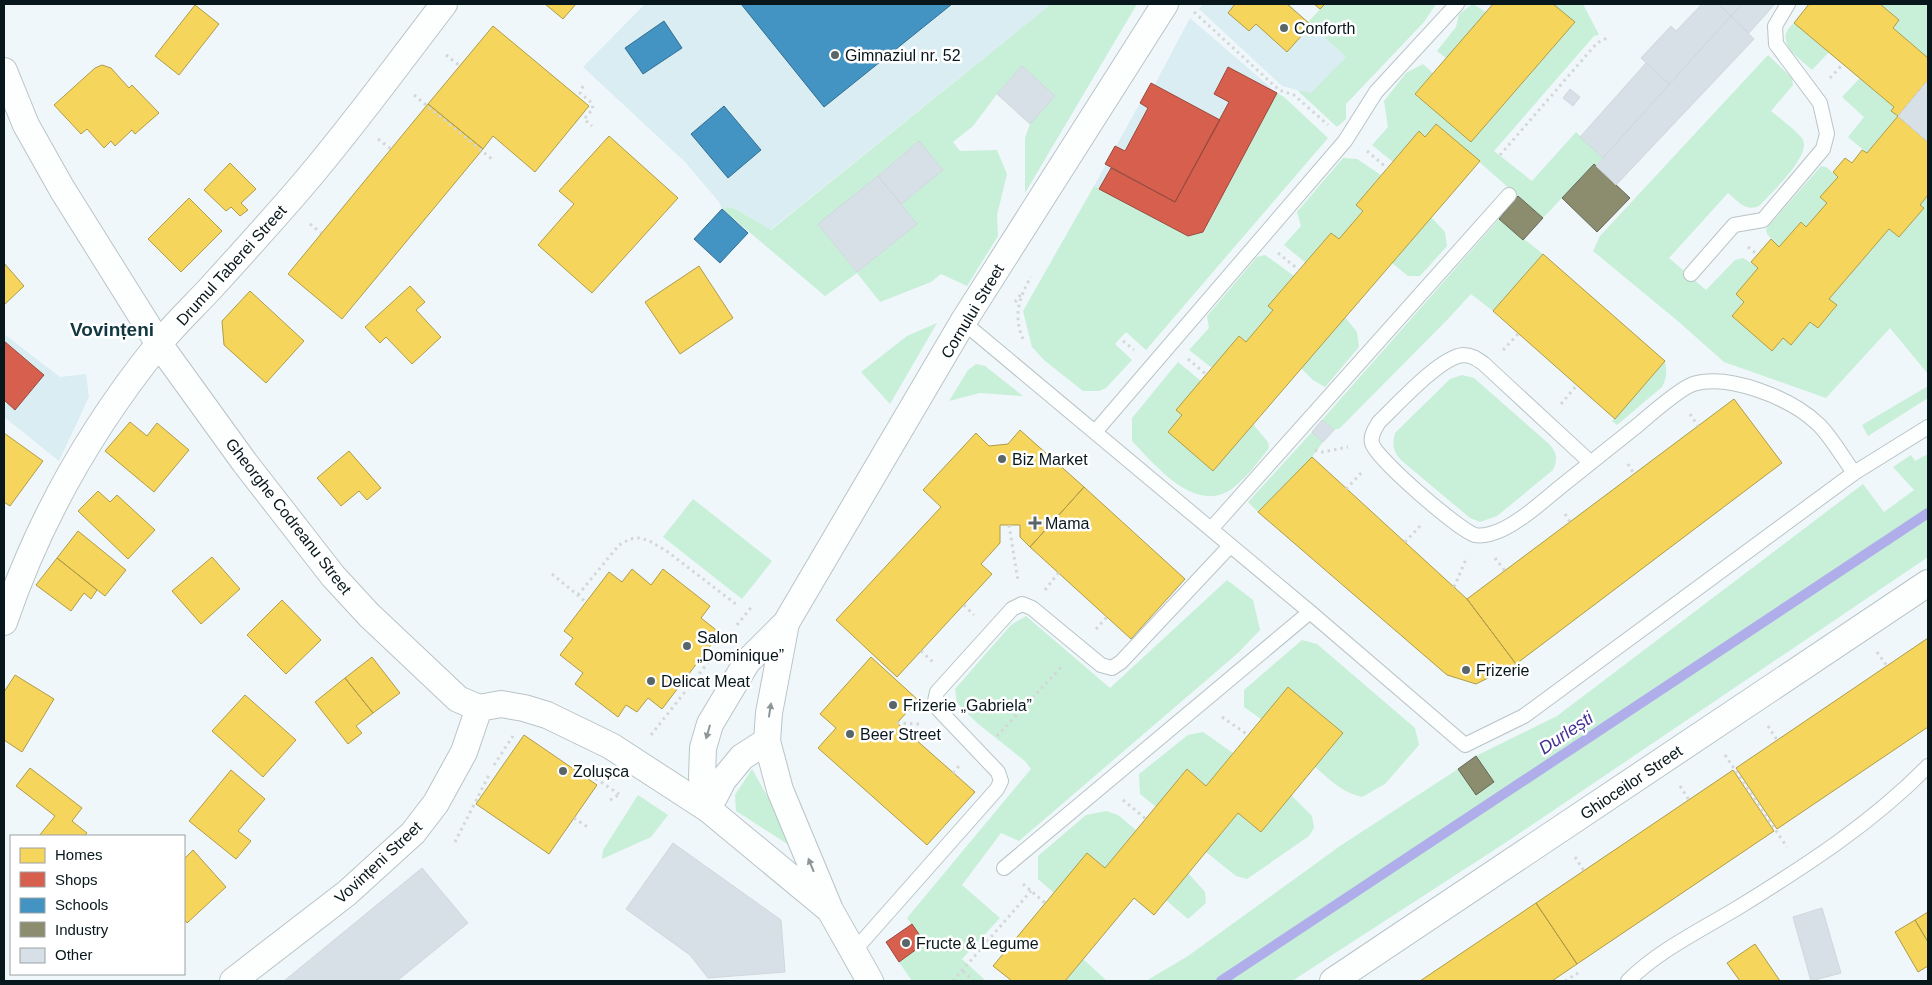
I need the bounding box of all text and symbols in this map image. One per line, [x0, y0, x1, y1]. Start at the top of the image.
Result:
place label: Conforth [1294, 20, 1355, 37]
marker: Conforth [1278, 22, 1290, 34]
place label: Gimnaziul nr. 52 [845, 47, 961, 64]
marker: Gimnaziul nr. 52 [829, 49, 841, 61]
street label: Drumul Taberei Street [173, 202, 290, 329]
street label: Cornului Street [938, 261, 1007, 361]
district label: Vovințeni [70, 319, 154, 340]
street label: Gheorghe Codreanu Street [222, 435, 355, 598]
place label: Biz Market [1012, 451, 1088, 468]
marker: Biz Market [996, 453, 1008, 465]
place label: Mama [1045, 515, 1090, 532]
marker: Mama [1029, 517, 1041, 529]
place label: Salon „Dominique” [697, 629, 784, 664]
marker: Salon „Dominique” [681, 640, 693, 652]
place label: Frizerie [1476, 662, 1529, 679]
marker: Frizerie [1460, 664, 1472, 676]
place label: Delicat Meat [661, 673, 750, 690]
marker: Delicat Meat [645, 675, 657, 687]
place label: Frizerie „Gabriela” [903, 697, 1032, 714]
marker: Frizerie „Gabriela” [887, 699, 899, 711]
one-way arrow [766, 702, 774, 718]
water label: Durlești [1535, 707, 1598, 758]
one-way arrow [703, 725, 711, 740]
place label: Beer Street [860, 726, 941, 743]
marker: Beer Street [844, 728, 856, 740]
street label: Ghioceilor Street [1577, 742, 1686, 823]
place label: Zolușca [573, 763, 629, 780]
marker: Zolușca [557, 765, 569, 777]
street label: Vovințeni Street [332, 818, 426, 907]
legend [10, 835, 185, 975]
text: Homes [55, 846, 103, 863]
one-way arrow [807, 857, 815, 872]
text: Shops [55, 871, 98, 888]
text: Schools [55, 896, 108, 913]
text: Industry [55, 921, 109, 938]
place label: Fructe & Legume [916, 935, 1039, 952]
marker: Fructe & Legume [900, 937, 912, 949]
text: Other [55, 946, 93, 963]

